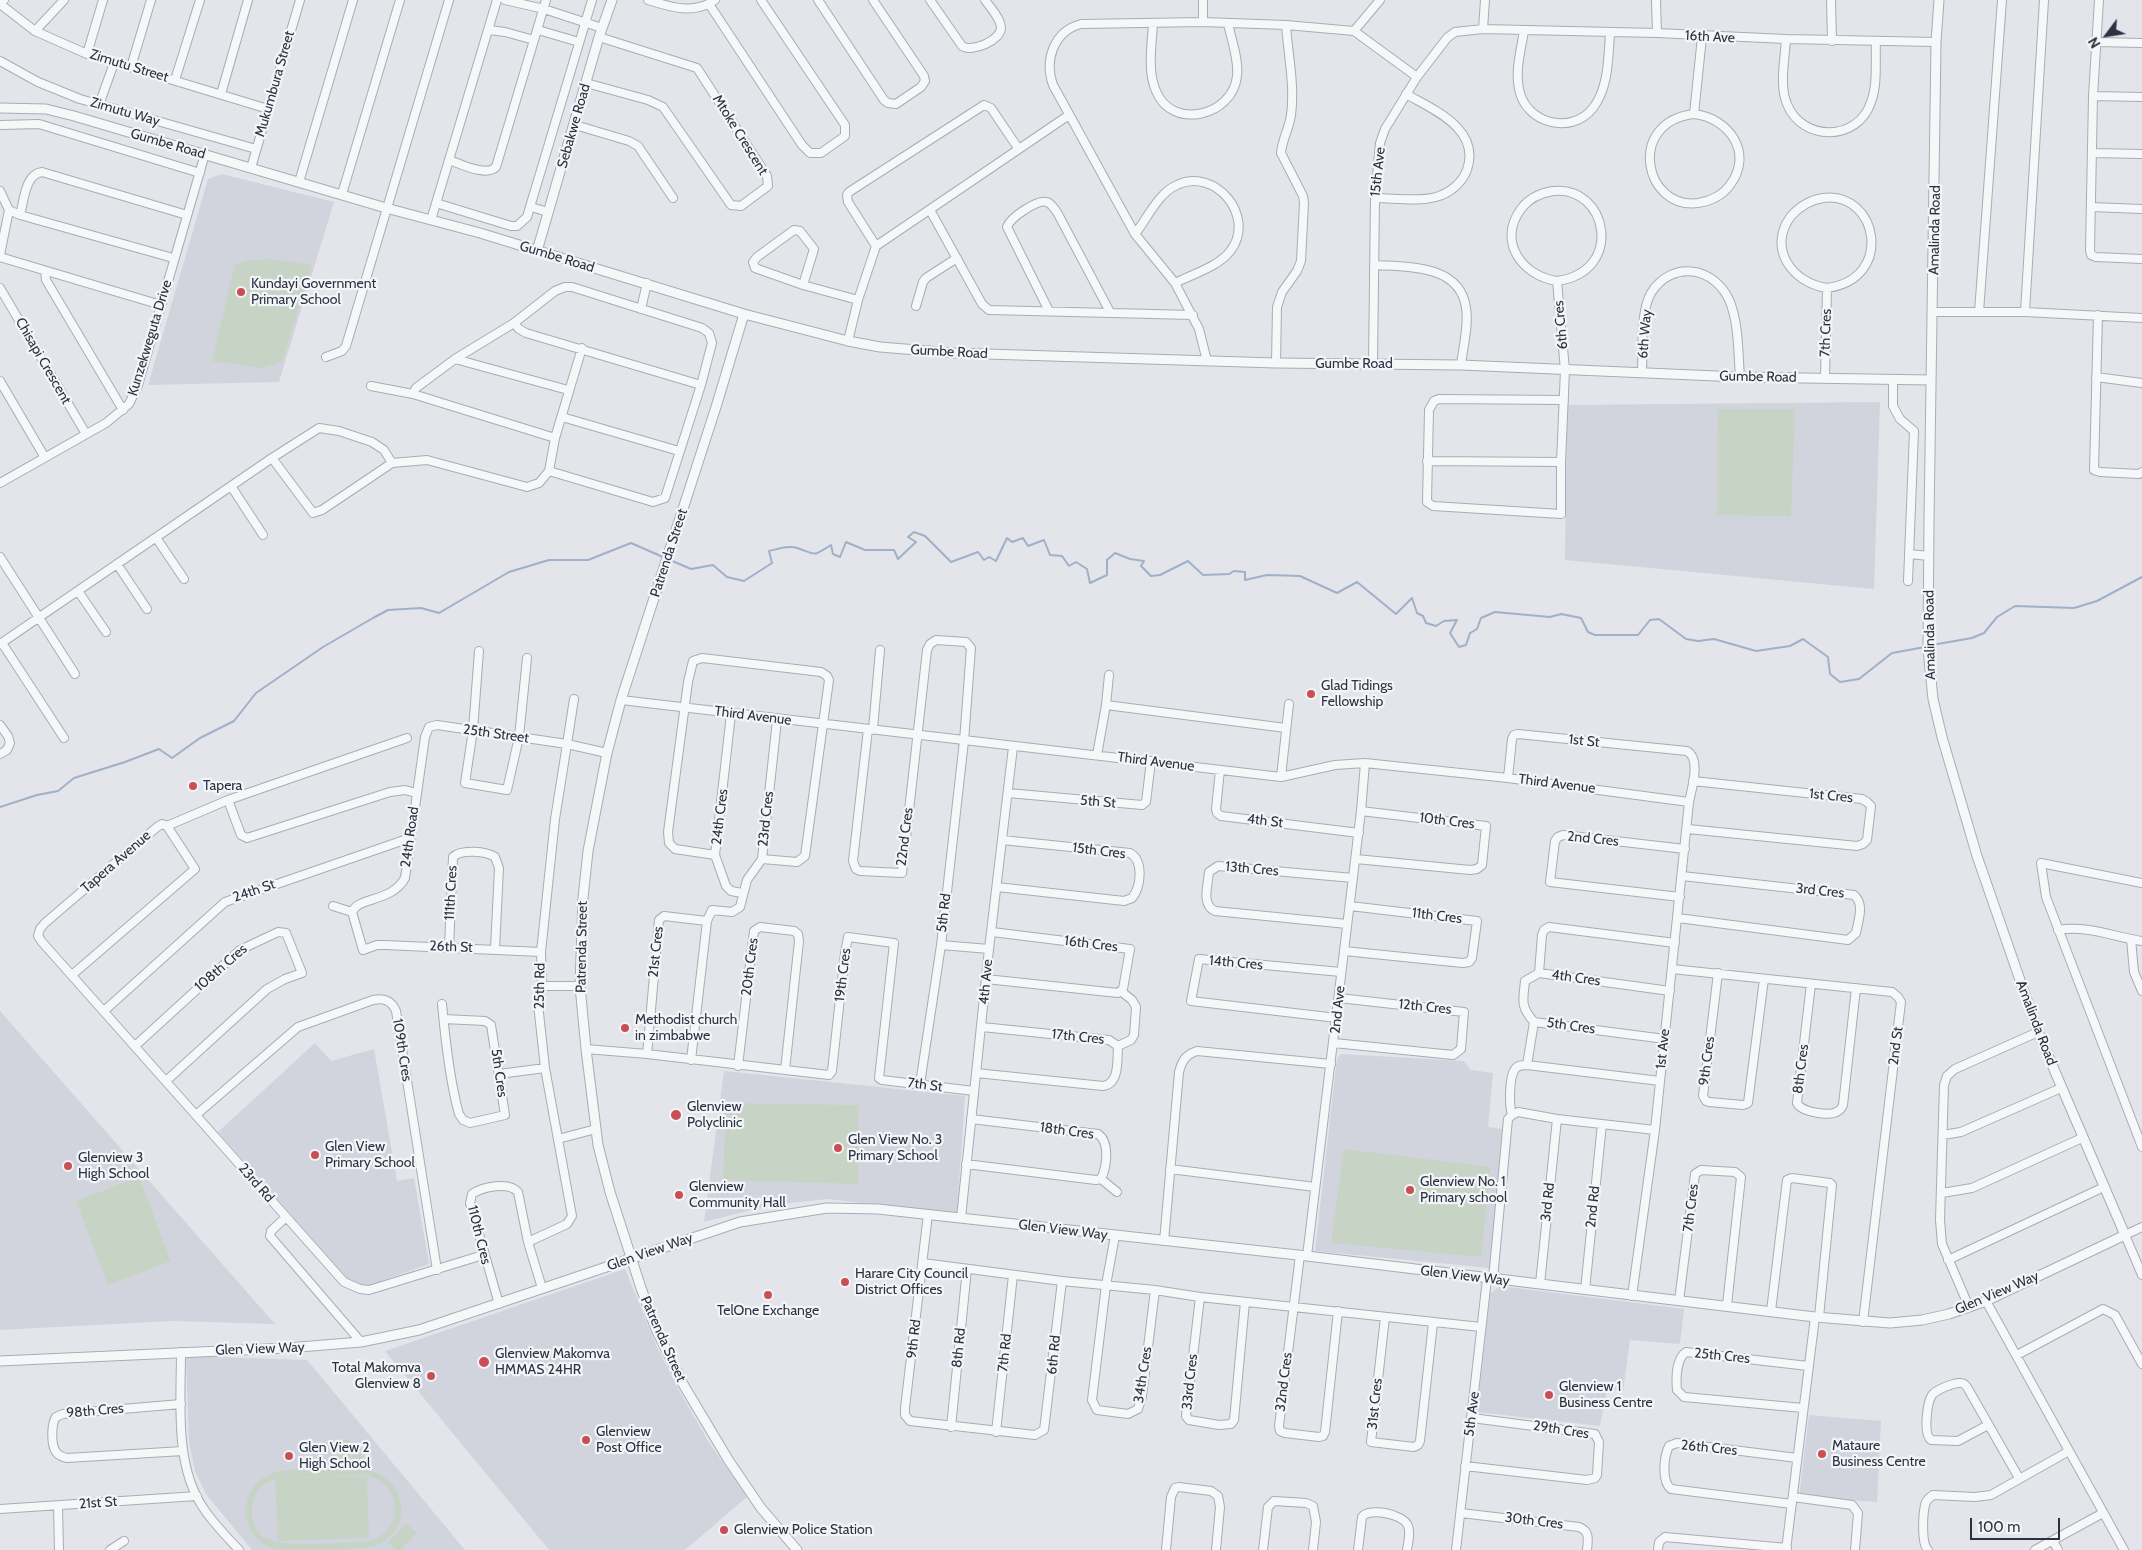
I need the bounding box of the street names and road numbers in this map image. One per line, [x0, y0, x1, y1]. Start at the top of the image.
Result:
street label: 16th Ave [1685, 27, 1735, 47]
street label: Mukumbura Street [252, 29, 298, 139]
street label: Zimutu Street [88, 46, 170, 86]
street label: Sebakwe Road [554, 82, 594, 170]
street label: Mtoke Crescent [709, 92, 771, 178]
street label: Zimutu Way [88, 94, 162, 130]
street label: Gumbe Road [128, 125, 208, 163]
street label: 15th Ave [1367, 146, 1389, 198]
street label: Amalinda Road [1926, 185, 1944, 275]
street label: Gumbe Road [518, 238, 596, 276]
street label: Kunzekweguta Drive [124, 278, 176, 398]
street label: 6th Cres [1550, 300, 1572, 350]
street label: 6th Way [1634, 309, 1656, 359]
street label: 7th Cres [1817, 309, 1835, 357]
street label: Chisapi Crescent [11, 315, 75, 407]
street label: Gumbe Road [910, 342, 988, 362]
street label: Gumbe Road [1315, 356, 1393, 372]
street label: Gumbe Road [1719, 368, 1797, 386]
street label: Patrenda Street [647, 507, 691, 599]
street label: Amalinda Road [1921, 590, 1939, 680]
street label: Third Avenue [714, 703, 792, 729]
street label: 25th Street [462, 721, 530, 747]
street label: 1st St [1568, 731, 1600, 751]
street label: Third Avenue [1117, 749, 1195, 775]
street label: Third Avenue [1518, 771, 1596, 797]
street label: 1st Cres [1808, 785, 1854, 807]
street label: 24th Cres [708, 788, 732, 846]
street label: 23rd Cres [755, 790, 777, 848]
street label: 5th St [1079, 792, 1117, 812]
street label: 24th Road [397, 806, 423, 868]
street label: 22nd Cres [893, 807, 917, 867]
street label: 10th Cres [1418, 809, 1476, 833]
street label: 4th St [1246, 810, 1284, 832]
street label: Tapera Avenue [78, 827, 154, 897]
street label: 2nd Cres [1566, 828, 1620, 850]
street label: 15th Cres [1072, 839, 1126, 863]
street label: 13th Cres [1225, 858, 1279, 880]
street label: 111th Cres [441, 865, 461, 921]
street label: 24th St [231, 876, 277, 906]
street label: 3rd Cres [1795, 880, 1845, 902]
street label: 5th Rd [933, 893, 955, 933]
street label: Patrenda Street [573, 901, 591, 993]
street label: 11th Cres [1411, 905, 1463, 927]
street label: 21st Cres [645, 926, 667, 978]
street label: 16th Cres [1063, 932, 1119, 956]
street label: 20th Cres [738, 937, 762, 997]
street label: 26th St [429, 938, 473, 956]
street label: 108th Cres [191, 941, 251, 995]
street label: 19th Cres [831, 947, 855, 1003]
street label: 14th Cres [1208, 952, 1264, 974]
street label: 4th Ave [976, 959, 996, 1005]
street label: 25th Rd [531, 963, 549, 1009]
street label: 4th Cres [1550, 966, 1602, 990]
street label: Amalinda Road [2012, 978, 2060, 1068]
street label: 2nd Ave [1327, 985, 1349, 1035]
street label: 12th Cres [1398, 996, 1452, 1018]
street label: 5th Cres [1546, 1014, 1596, 1038]
street label: 109th Cres [389, 1017, 415, 1083]
street label: 17th Cres [1051, 1026, 1105, 1048]
street label: 2nd St [1885, 1026, 1907, 1066]
street label: 1st Ave [1653, 1028, 1673, 1070]
street label: 9th Cres [1696, 1036, 1718, 1086]
street label: 8th Cres [1790, 1043, 1812, 1095]
street label: 5th Cres [487, 1048, 511, 1098]
street label: 7th St [907, 1075, 943, 1095]
street label: 18th Cres [1039, 1119, 1095, 1143]
street label: 23rd Rd [235, 1160, 277, 1206]
street label: 3rd Rd [1538, 1182, 1558, 1222]
street label: 7th Cres [1680, 1183, 1702, 1233]
street label: 2nd Rd [1582, 1185, 1604, 1229]
street label: 110th Cres [464, 1204, 494, 1266]
street label: Glen View Way [1018, 1216, 1108, 1244]
street label: Glen View Way [605, 1229, 695, 1275]
street label: Glen View Way [1420, 1262, 1510, 1290]
street label: Glen View Way [1953, 1268, 2041, 1318]
street label: Patrenda Street [637, 1294, 689, 1384]
street label: 9th Rd [903, 1318, 925, 1360]
street label: 8th Rd [949, 1327, 969, 1369]
street label: 7th Rd [995, 1333, 1015, 1373]
street label: 6th Rd [1044, 1335, 1064, 1375]
street label: Glen View Way [215, 1339, 305, 1359]
street label: 25th Cres [1693, 1345, 1751, 1367]
street label: 34th Cres [1130, 1346, 1156, 1404]
street label: 32nd Cres [1272, 1352, 1296, 1412]
street label: 33rd Cres [1179, 1353, 1201, 1411]
street label: 31st Cres [1364, 1377, 1386, 1431]
street label: 5th Ave [1461, 1391, 1483, 1437]
street label: 98th Cres [66, 1400, 124, 1422]
street label: 29th Cres [1532, 1417, 1590, 1443]
street label: 26th Cres [1680, 1437, 1738, 1459]
street label: 21st St [78, 1493, 118, 1513]
street label: 30th Cres [1504, 1509, 1564, 1533]

